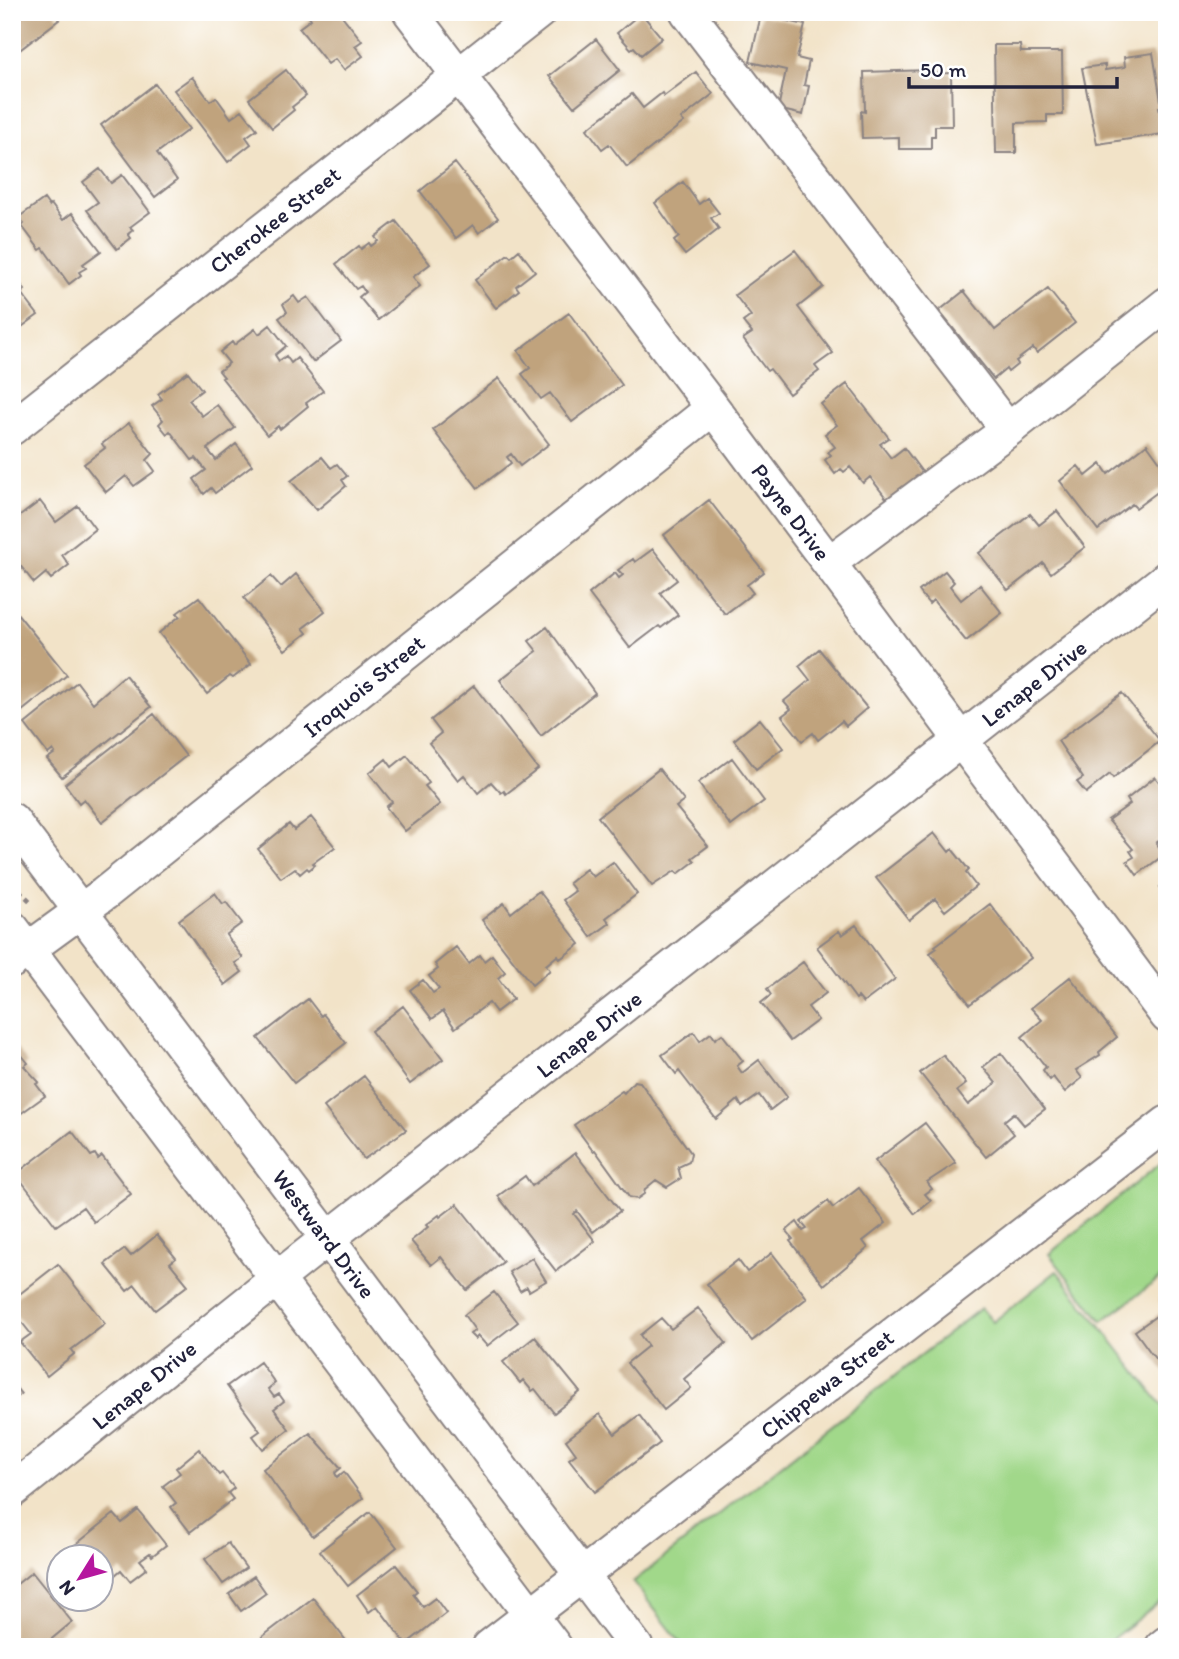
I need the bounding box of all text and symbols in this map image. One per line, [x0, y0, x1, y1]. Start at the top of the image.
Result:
scale bar [909, 46, 1118, 90]
text: 50 m [920, 57, 967, 82]
street label: Cherokee Street [204, 160, 346, 280]
street label: Payne Drive [745, 458, 837, 566]
street label: Iroquois Street [298, 628, 431, 743]
street label: Lenape Drive [976, 633, 1092, 733]
street label: Lenape Drive [531, 984, 647, 1084]
street label: Westward Drive [266, 1164, 382, 1304]
street label: Chippewa Street [755, 1323, 899, 1445]
street label: Lenape Drive [86, 1334, 202, 1436]
north arrow [46, 1544, 116, 1614]
text: N [54, 1576, 80, 1600]

